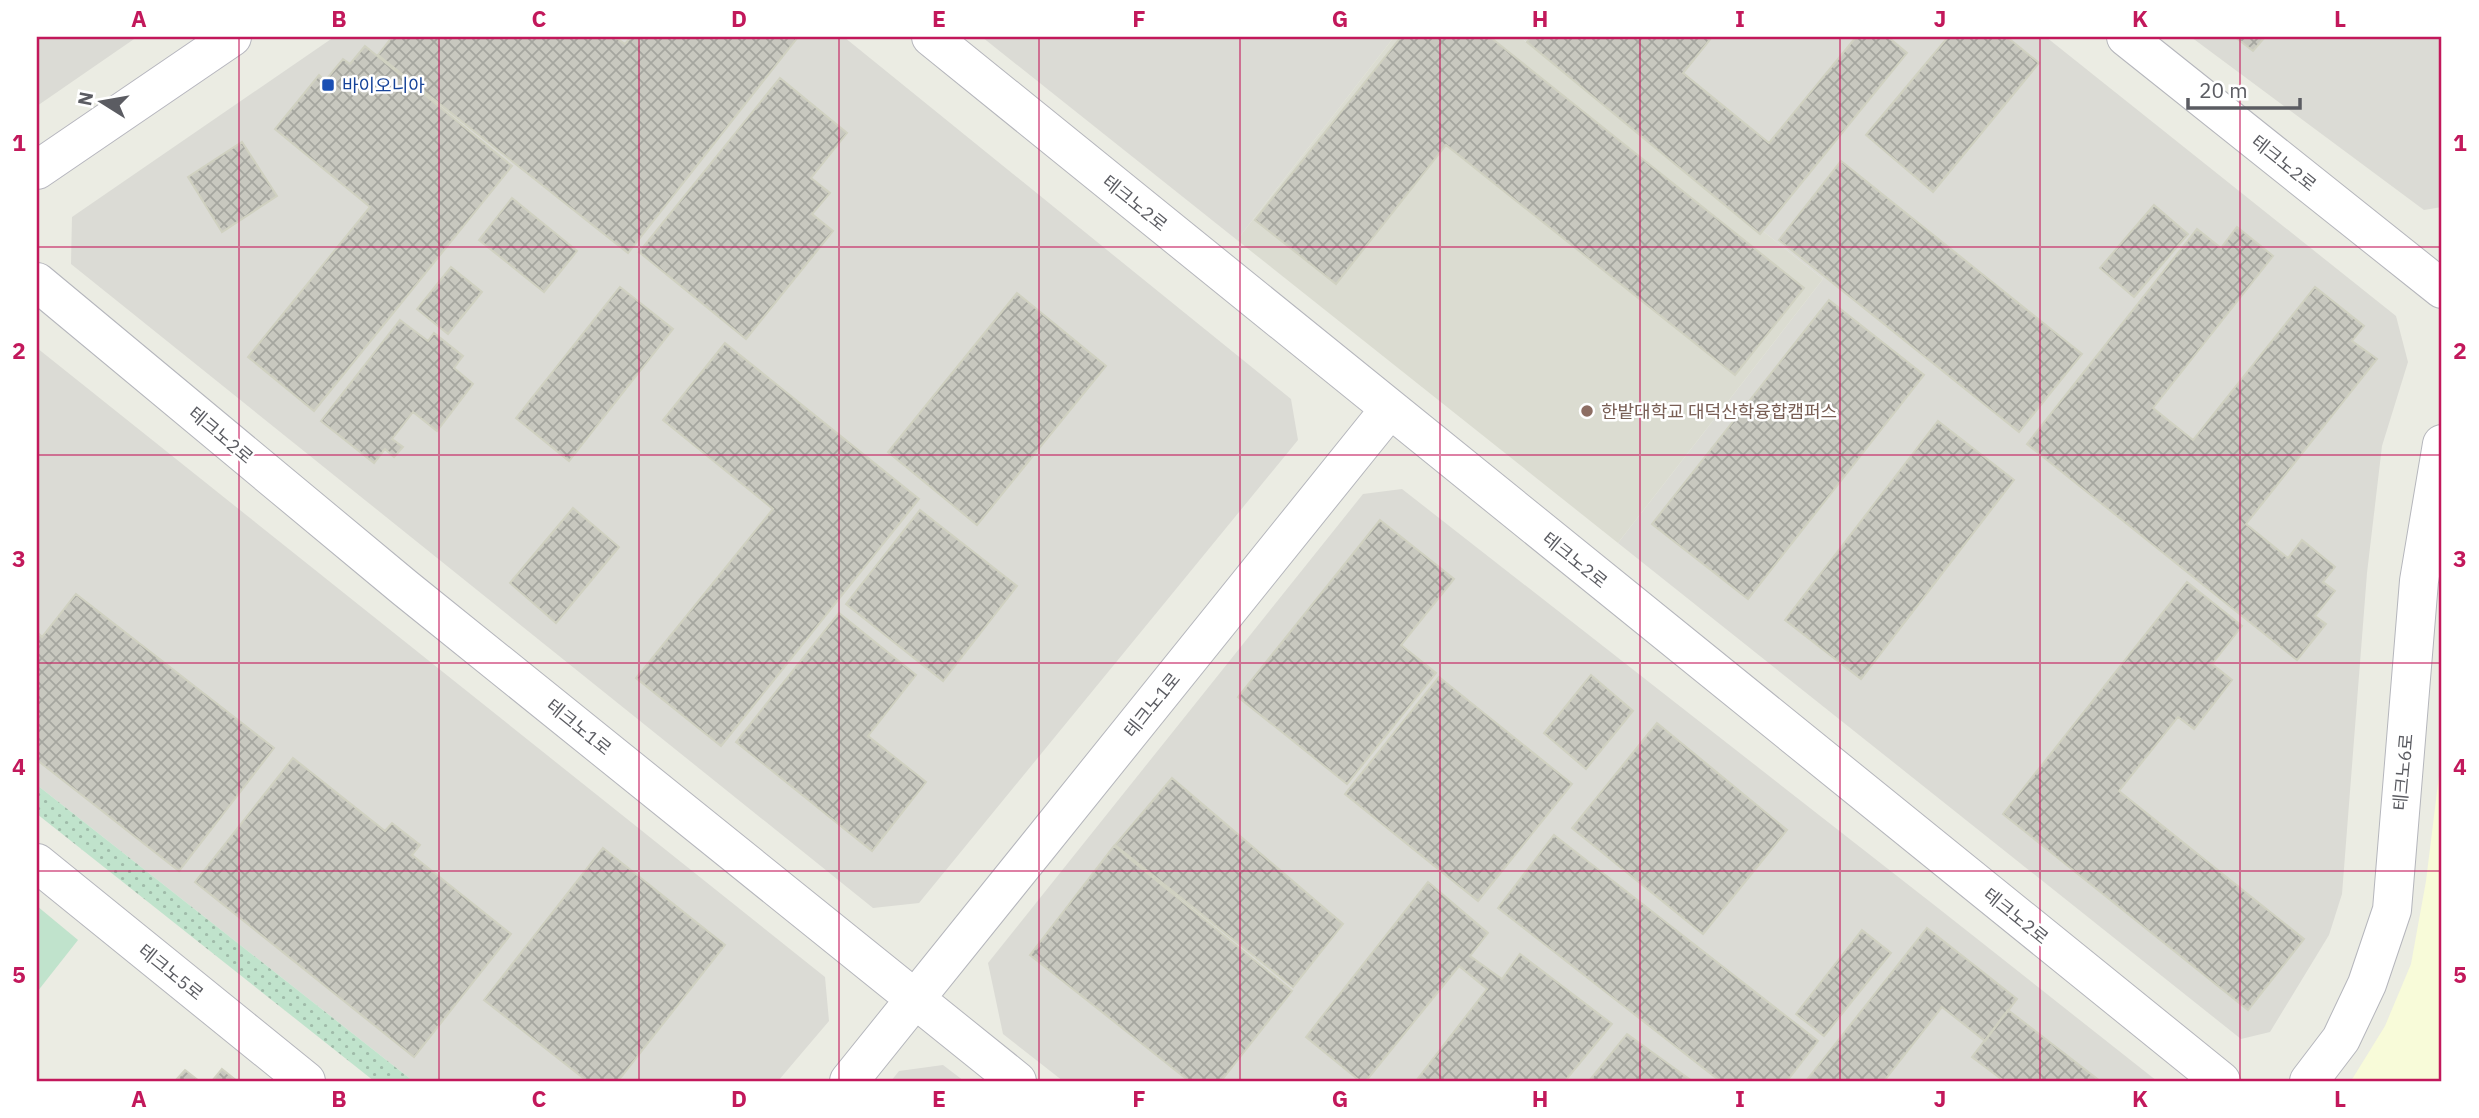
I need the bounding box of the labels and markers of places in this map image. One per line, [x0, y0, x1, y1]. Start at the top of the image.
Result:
place label: 바이오니아 [342, 74, 425, 97]
marker: 바이오니아 [320, 77, 336, 93]
place label: 한밭대학교 대덕산학융합캠퍼스 [1601, 400, 1837, 423]
marker: 한밭대학교 대덕산학융합캠퍼스 [1579, 403, 1595, 419]

